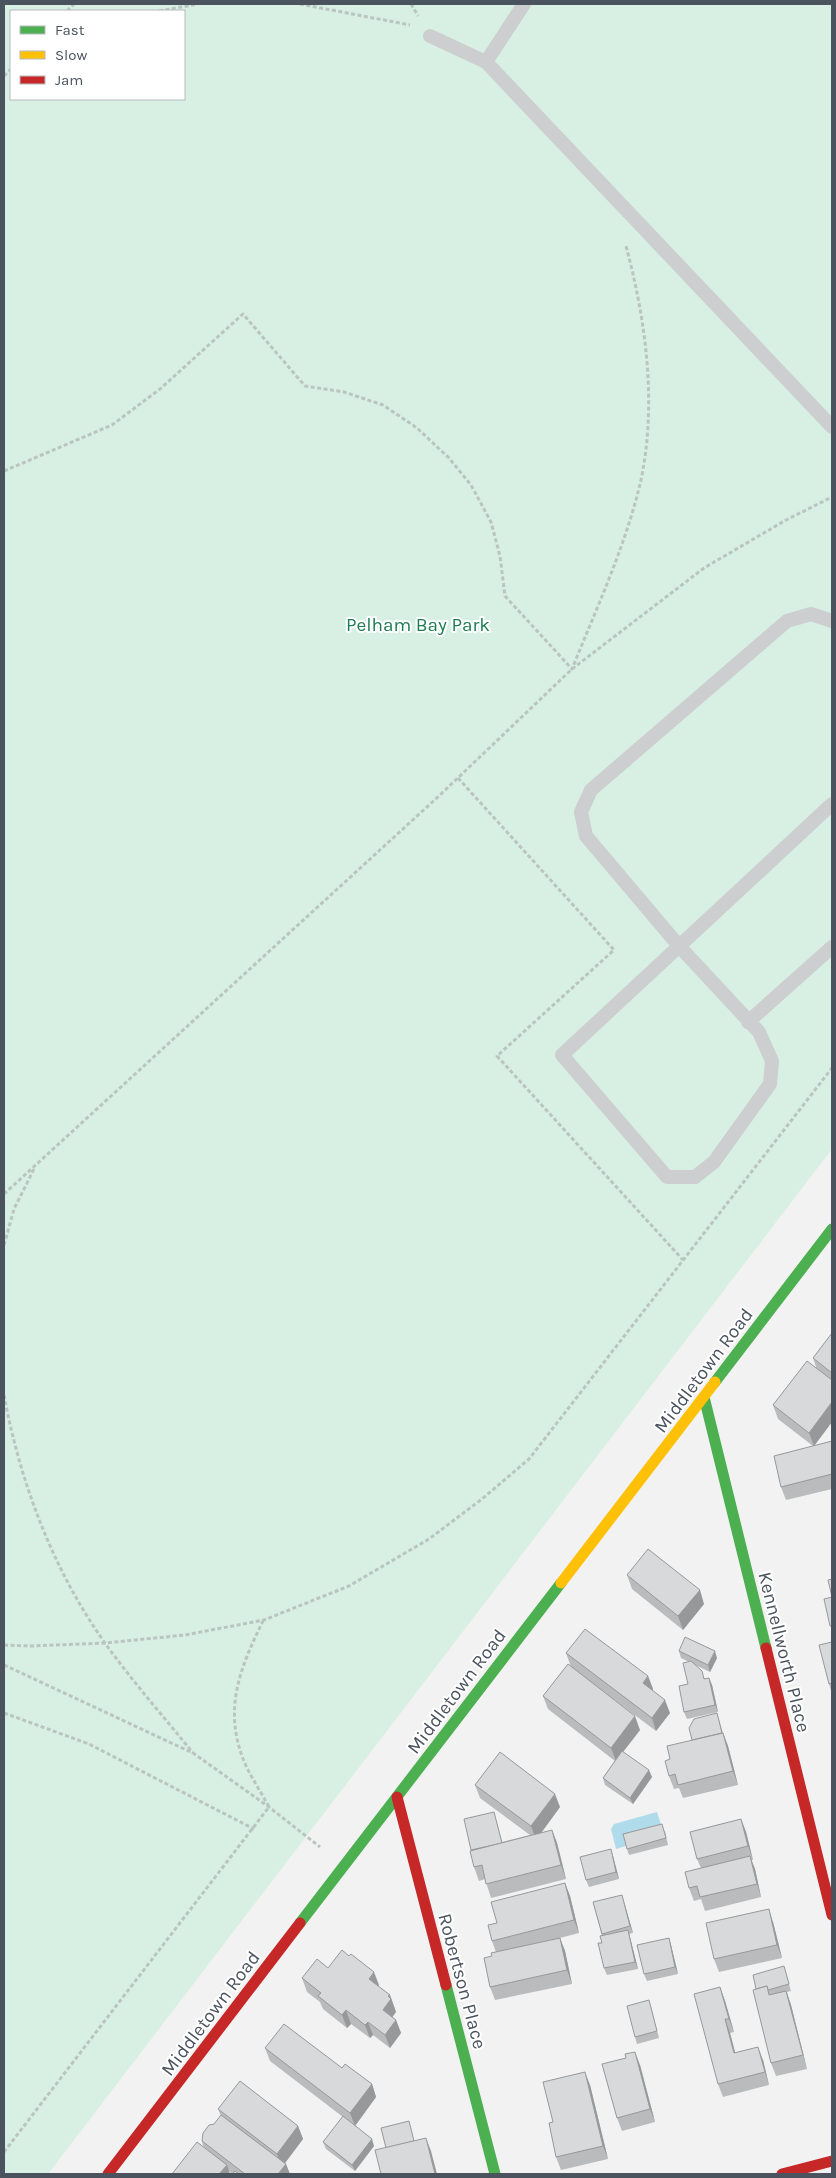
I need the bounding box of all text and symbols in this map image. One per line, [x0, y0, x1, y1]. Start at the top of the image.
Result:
legend [10, 10, 185, 100]
text: Fast [55, 21, 85, 39]
text: Slow [55, 46, 87, 64]
text: Jam [55, 71, 83, 89]
park label: Pelham Bay Park [346, 614, 490, 636]
street label: Middletown Road [650, 1304, 758, 1437]
street label: Kennellworth Place [753, 1570, 815, 1735]
street label: Middletown Road [403, 1625, 511, 1758]
street label: Robertson Place [433, 1911, 491, 2051]
street label: Middletown Road [157, 1947, 265, 2080]

